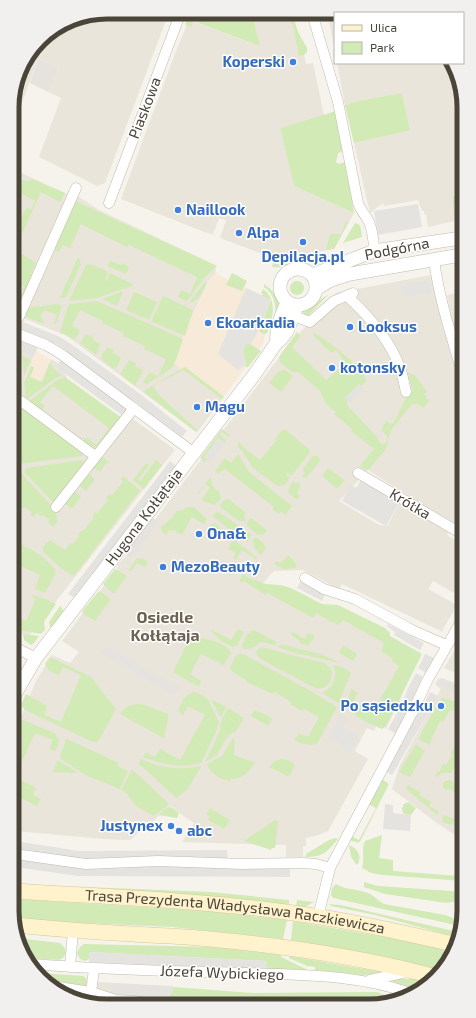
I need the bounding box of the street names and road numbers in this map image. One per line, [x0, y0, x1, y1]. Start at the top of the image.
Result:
street label: Piaskowa [124, 74, 164, 141]
street label: Podgórna [363, 233, 431, 263]
street label: Hugona Kołłątaja [101, 464, 186, 569]
street label: Krótka [387, 484, 434, 522]
street label: Trasa Prezydenta Władysława Raczkiewicza [85, 885, 387, 937]
street label: Józefa Wybickiego [160, 961, 285, 983]

